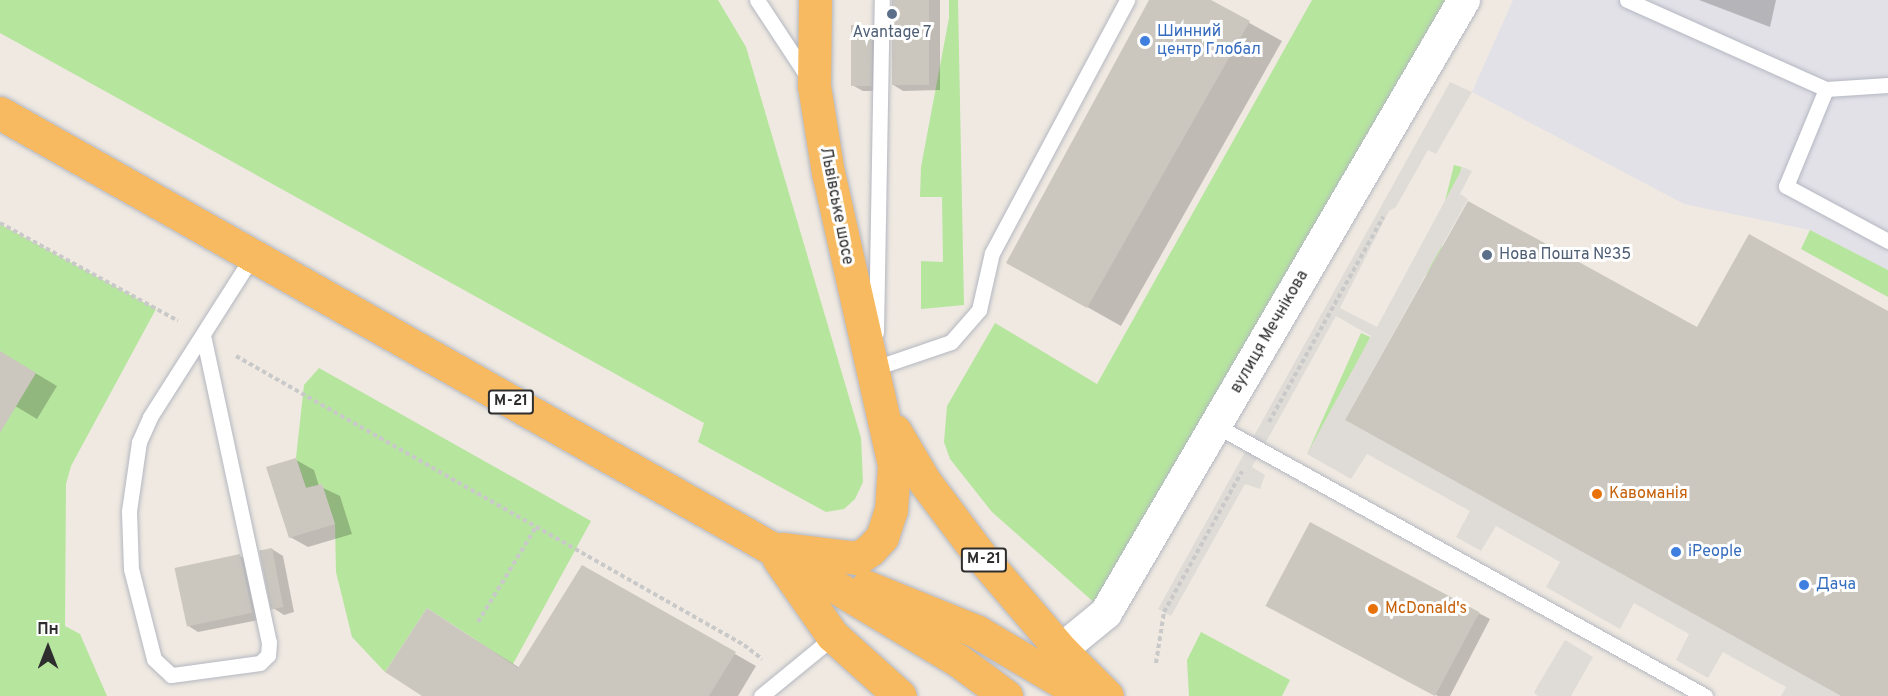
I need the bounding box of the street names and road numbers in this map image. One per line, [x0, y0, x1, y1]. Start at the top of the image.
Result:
street label: Львівське шосе [815, 146, 857, 266]
street label: вулиця Мечнікова [1227, 267, 1313, 397]
road number: М-21 [487, 390, 535, 414]
road number: М-21 [960, 548, 1008, 572]

